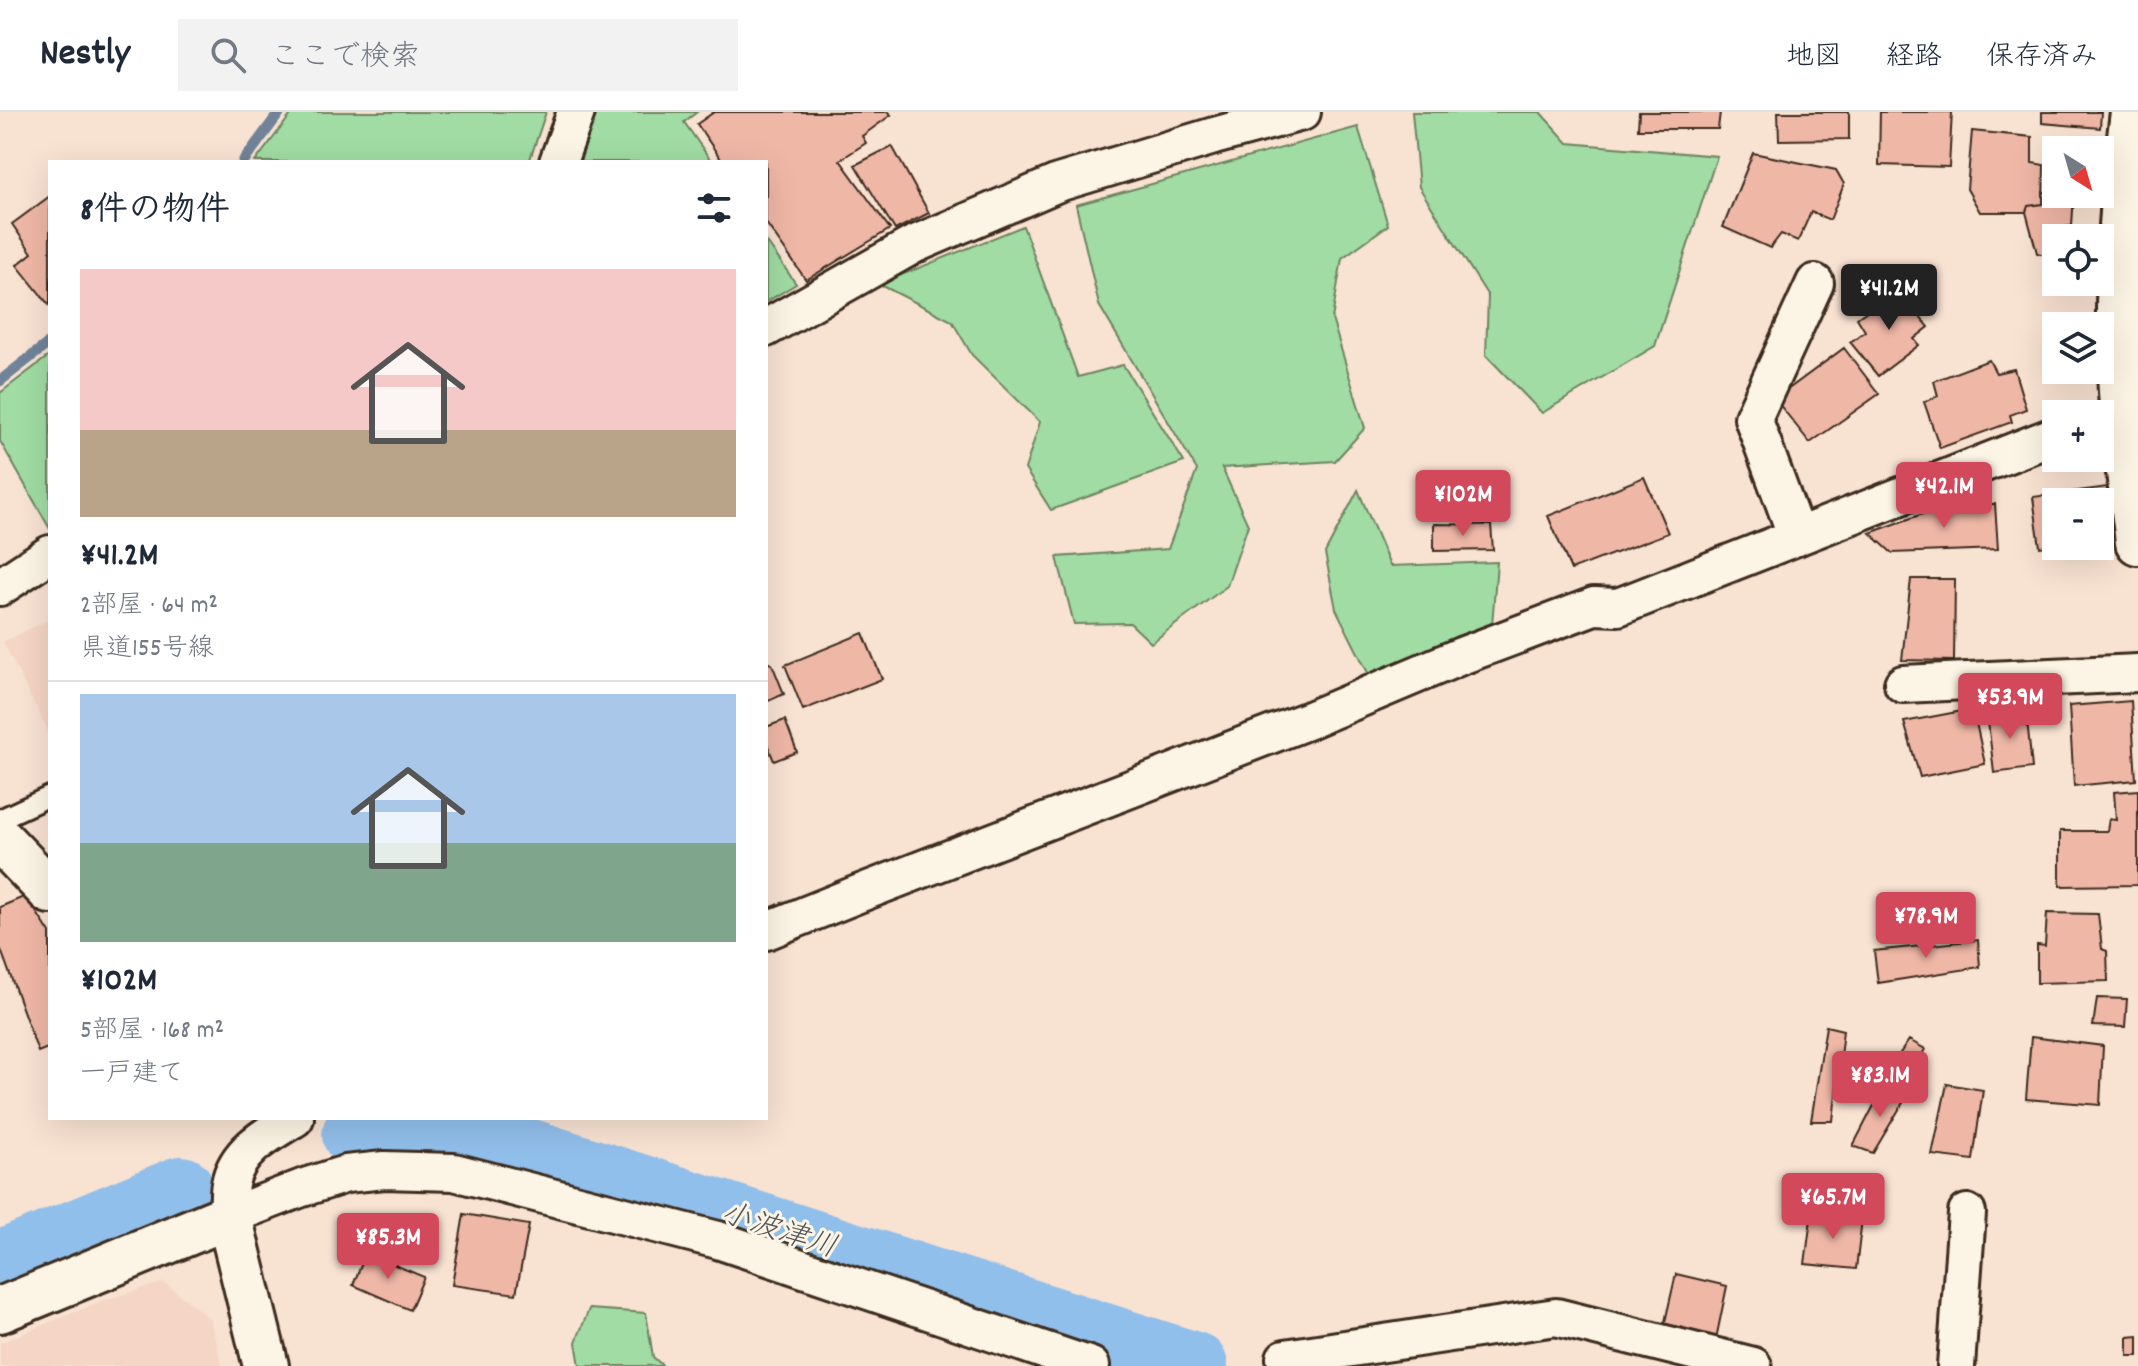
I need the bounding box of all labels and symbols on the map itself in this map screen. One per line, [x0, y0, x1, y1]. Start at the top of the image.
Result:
north arrow [2042, 136, 2114, 208]
pin: ¥41.2M [1824, 264, 1954, 332]
pin: ¥42.1M [1879, 462, 2009, 530]
pin: ¥102M [1407, 470, 1519, 538]
pin: ¥53.9M [1945, 673, 2075, 741]
pin: ¥78.9M [1861, 892, 1991, 960]
pin: ¥83.1M [1815, 1051, 1945, 1119]
pin: ¥65.7M [1768, 1173, 1898, 1241]
water label: 小波津川 [714, 1194, 842, 1272]
pin: ¥85.3M [323, 1213, 453, 1281]

